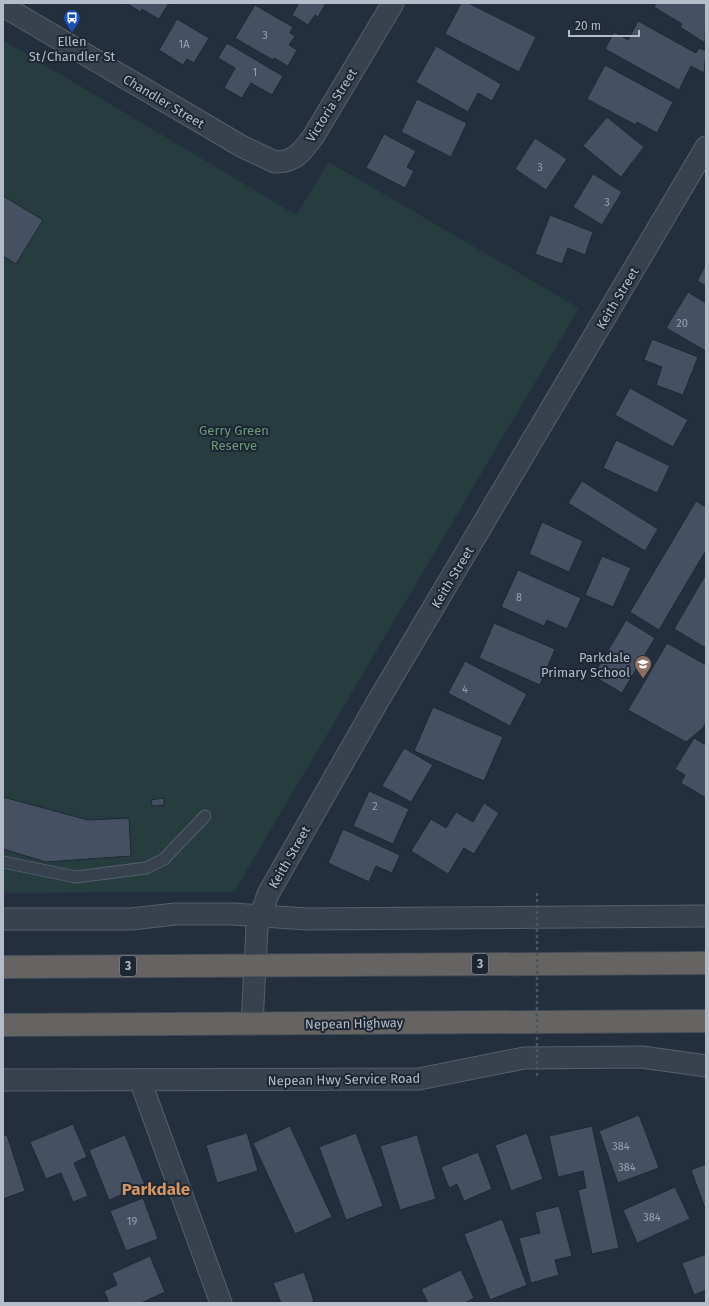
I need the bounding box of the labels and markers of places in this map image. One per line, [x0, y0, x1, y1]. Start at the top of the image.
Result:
bus stop icon: Ellen St/Chandler St [62, 8, 82, 33]
place label: Ellen St/Chandler St [29, 34, 116, 64]
place label: Parkdale Primary School [541, 650, 630, 680]
school or university icon: Parkdale Primary School [633, 654, 653, 679]

